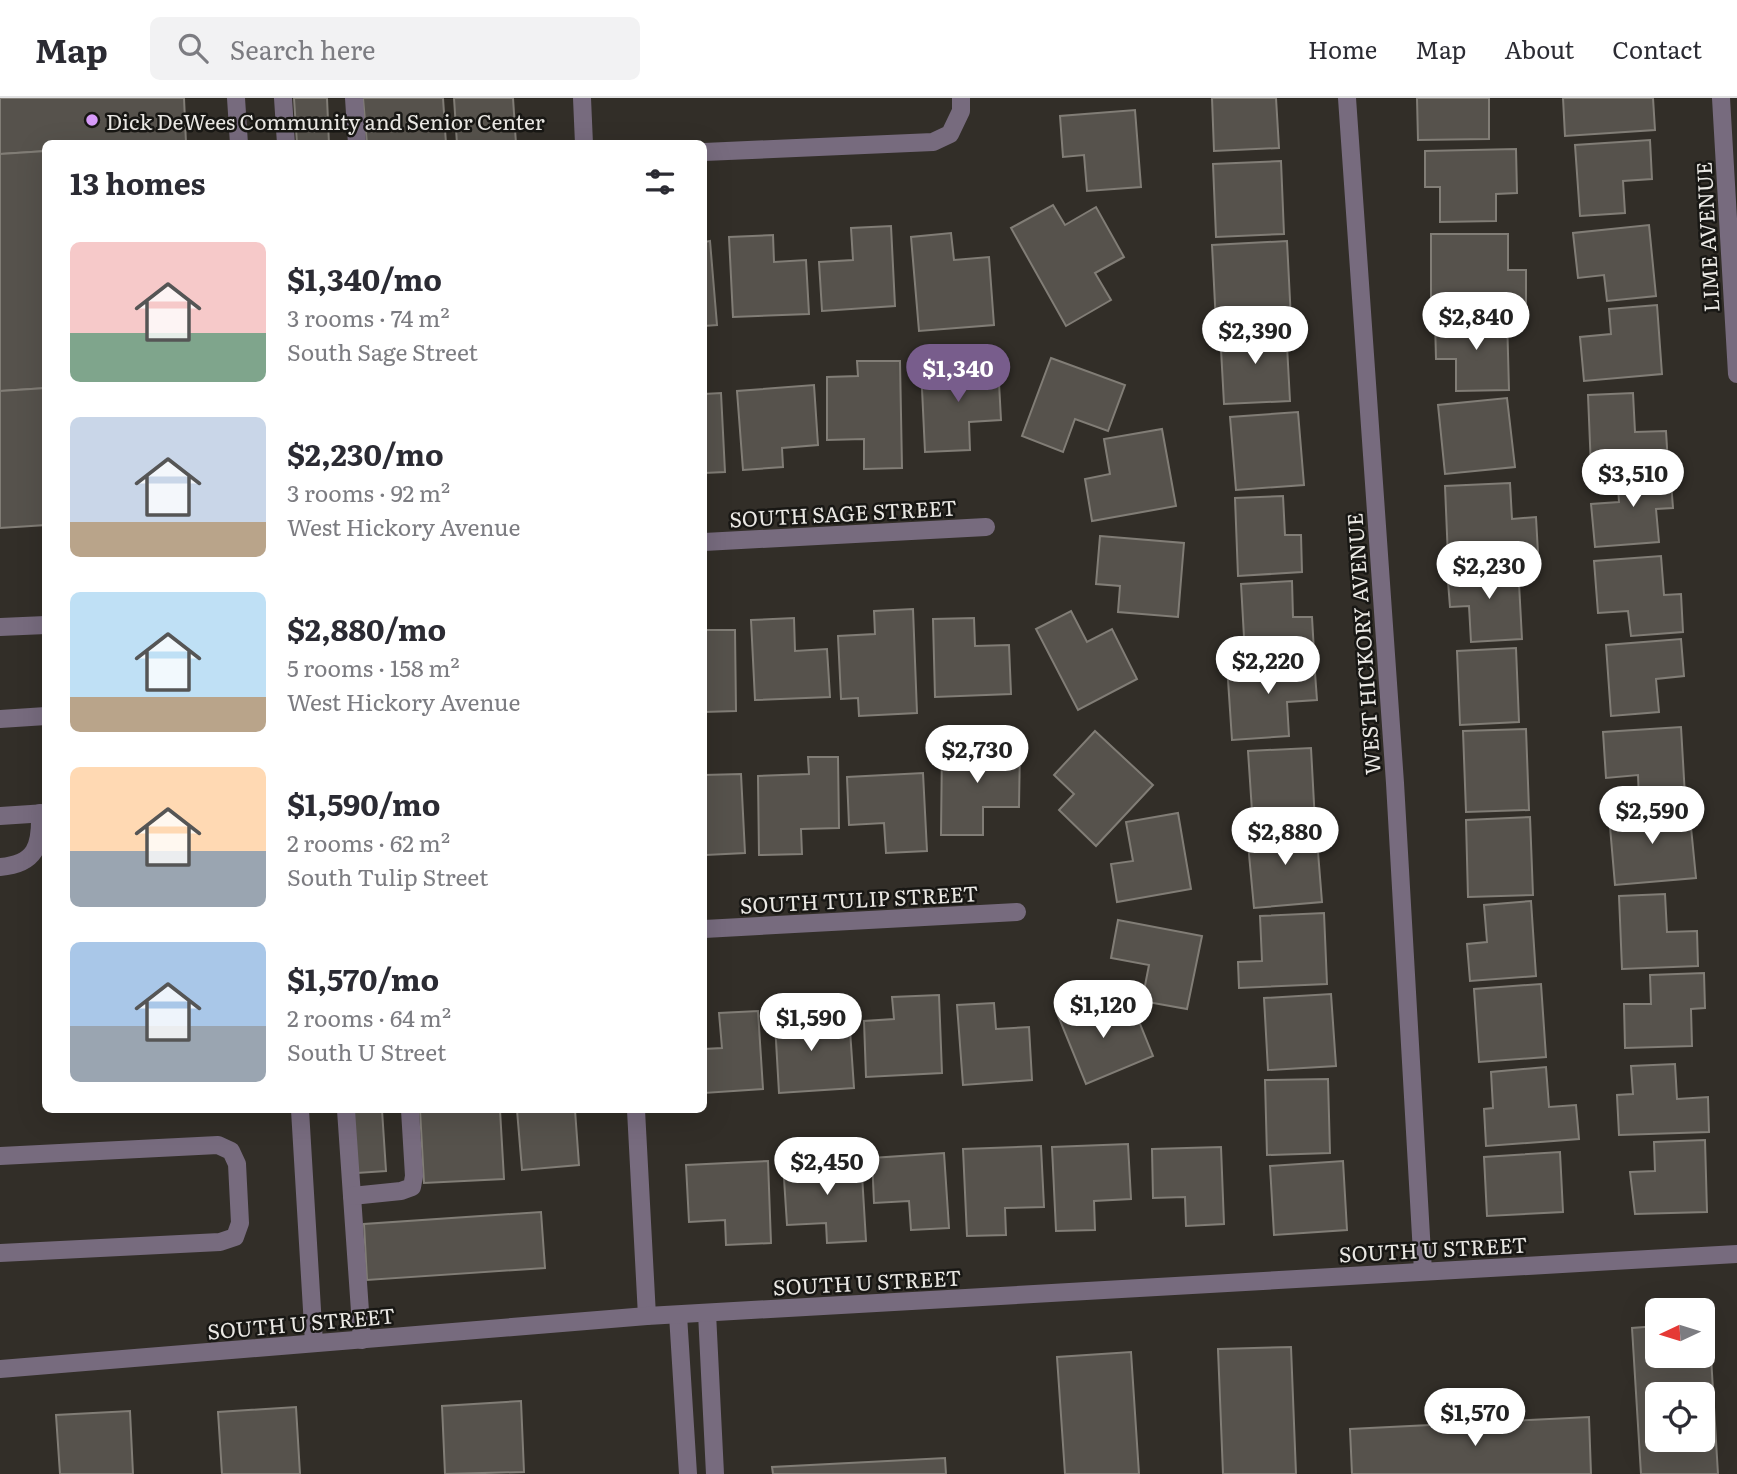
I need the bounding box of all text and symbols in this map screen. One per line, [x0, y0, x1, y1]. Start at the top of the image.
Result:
search box [150, 17, 640, 80]
text: Map [35, 24, 108, 73]
icon: search [174, 29, 212, 67]
text: Search here [230, 29, 376, 68]
text: Home [1308, 31, 1377, 66]
text: Map [1415, 31, 1466, 66]
text: About [1504, 31, 1574, 66]
text: Contact [1612, 31, 1702, 66]
place label: Dick DeWees Community and Senior Center [106, 105, 545, 136]
marker: Dick DeWees Community and Senior Center [84, 112, 100, 128]
text: 13 homes [70, 160, 206, 204]
street label: LIME AVENUE [1687, 161, 1725, 313]
icon: filters [641, 163, 679, 201]
text: $1,340/mo [287, 256, 442, 300]
icon: home [126, 270, 210, 354]
pin: $2,840 [1419, 292, 1533, 352]
text: $2,840 [1438, 298, 1514, 332]
text: 3 rooms · 74 m² [287, 300, 450, 334]
pin: $2,390 [1198, 306, 1312, 366]
text: $2,390 [1218, 312, 1292, 346]
text: South Sage Street [287, 334, 478, 368]
pin: $1,340 [901, 344, 1015, 404]
text: $1,340 [922, 350, 994, 384]
text: $2,230/mo [287, 431, 444, 475]
icon: home [126, 445, 210, 529]
pin: $3,510 [1576, 450, 1690, 509]
text: $3,510 [1598, 455, 1668, 489]
text: 3 rooms · 92 m² [287, 475, 450, 509]
street label: SOUTH SAGE STREET [728, 491, 958, 533]
text: West Hickory Avenue [287, 509, 520, 543]
street label: WEST HICKORY AVENUE [1337, 512, 1387, 776]
pin: $2,230 [1432, 542, 1546, 601]
text: $2,230 [1453, 547, 1525, 581]
text: $2,880/mo [287, 606, 446, 650]
icon: home [126, 620, 210, 704]
pin: $2,220 [1211, 636, 1325, 696]
text: $2,220 [1232, 642, 1304, 676]
text: 5 rooms · 158 m² [287, 650, 460, 684]
text: West Hickory Avenue [287, 684, 520, 718]
pin: $2,730 [920, 726, 1034, 785]
text: $2,730 [941, 731, 1013, 765]
text: $1,590/mo [287, 781, 441, 825]
pin: $2,590 [1595, 786, 1709, 846]
text: $2,590 [1615, 792, 1689, 826]
icon: home [126, 795, 210, 879]
pin: $2,880 [1228, 808, 1342, 867]
text: $2,880 [1248, 813, 1322, 847]
text: 2 rooms · 62 m² [287, 825, 450, 859]
text: South Tulip Street [287, 859, 488, 893]
street label: SOUTH TULIP STREET [739, 876, 979, 920]
text: $1,570/mo [287, 956, 439, 1000]
icon: home [126, 970, 210, 1054]
pin: $1,120 [1046, 981, 1160, 1040]
text: $1,120 [1070, 986, 1136, 1020]
pin: $1,590 [754, 993, 868, 1053]
text: $1,590 [776, 999, 846, 1033]
text: 2 rooms · 64 m² [287, 1000, 451, 1034]
text: South U Street [287, 1034, 446, 1068]
pin: $2,450 [770, 1138, 884, 1197]
text: $2,450 [790, 1143, 864, 1177]
street label: SOUTH U STREET [1338, 1228, 1528, 1268]
street label: SOUTH U STREET [772, 1261, 962, 1301]
street label: SOUTH U STREET [206, 1298, 396, 1346]
north arrow [1645, 1298, 1715, 1368]
map controls [1645, 1298, 1715, 1452]
button: locate [1645, 1382, 1715, 1452]
pin: $1,570 [1418, 1388, 1532, 1448]
text: $1,570 [1440, 1394, 1510, 1428]

